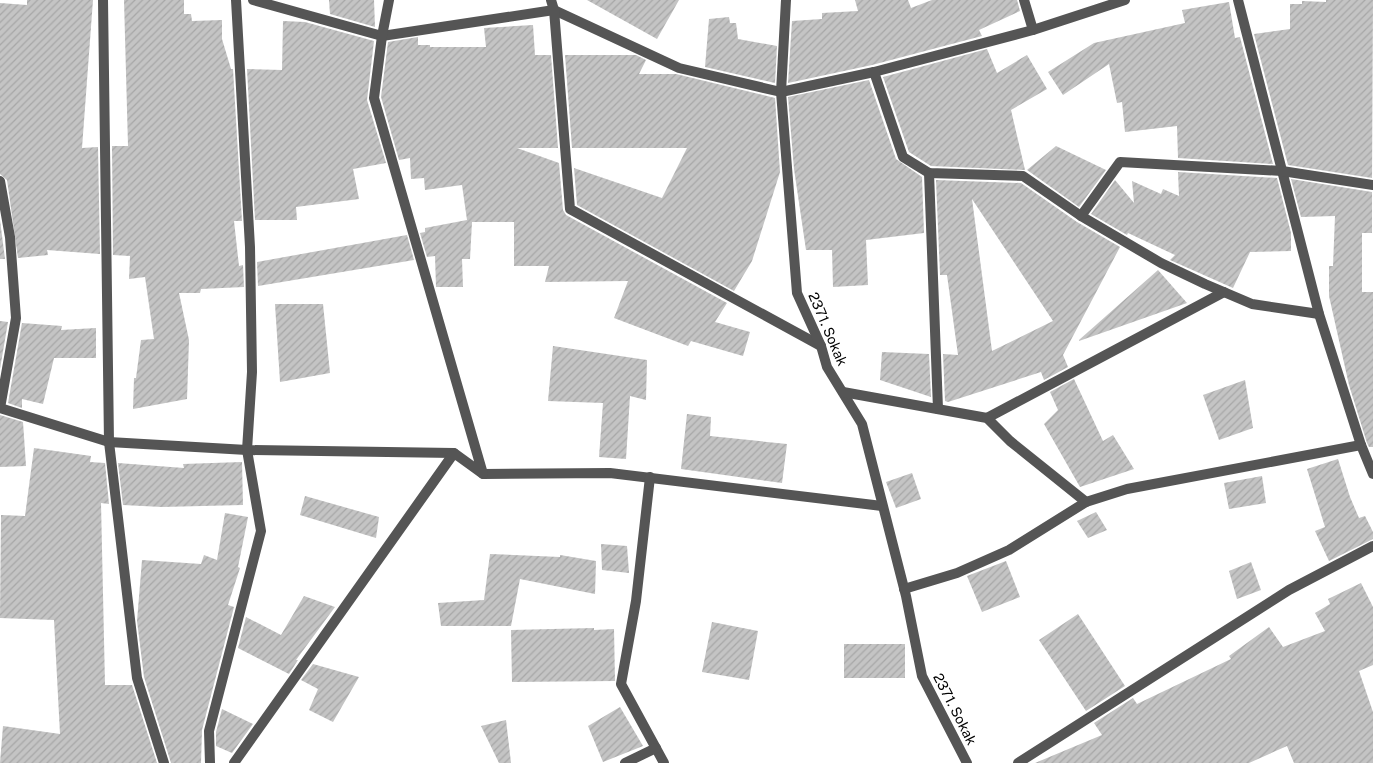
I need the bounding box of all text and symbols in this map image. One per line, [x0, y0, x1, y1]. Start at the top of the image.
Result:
street label: 2371. Sokak [805, 290, 851, 368]
street label: 2371. Sokak [930, 670, 980, 748]

